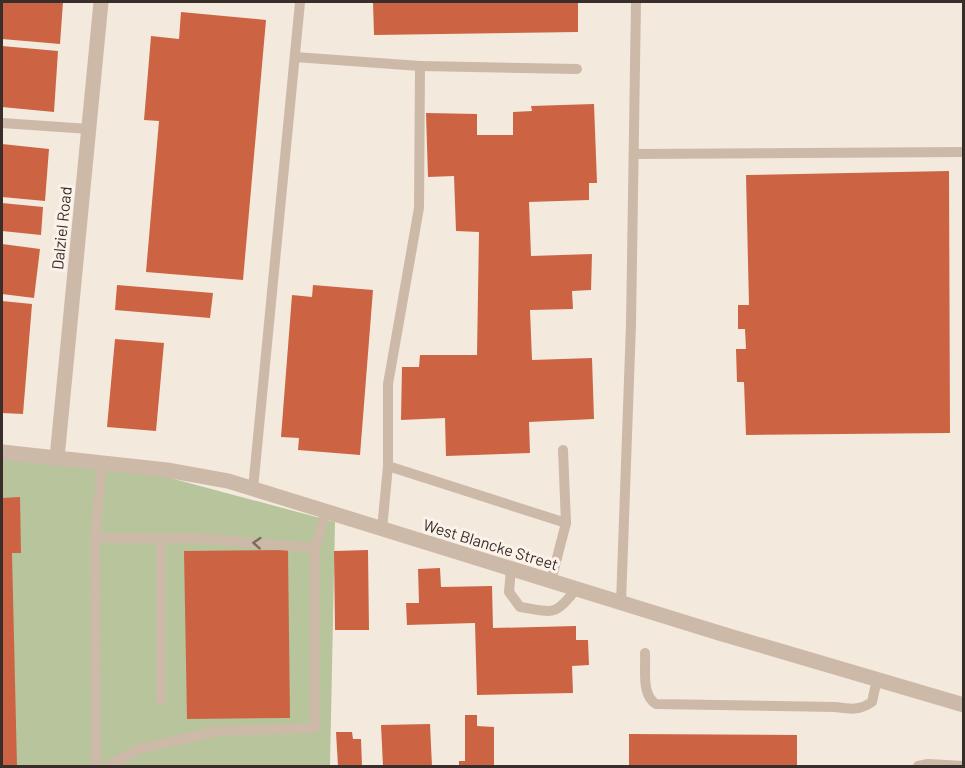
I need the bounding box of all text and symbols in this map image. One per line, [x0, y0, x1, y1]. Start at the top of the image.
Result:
street label: Dalziel Road [47, 185, 75, 271]
street label: West Blancke Street [421, 514, 561, 574]
one-way arrow [252, 537, 261, 550]

